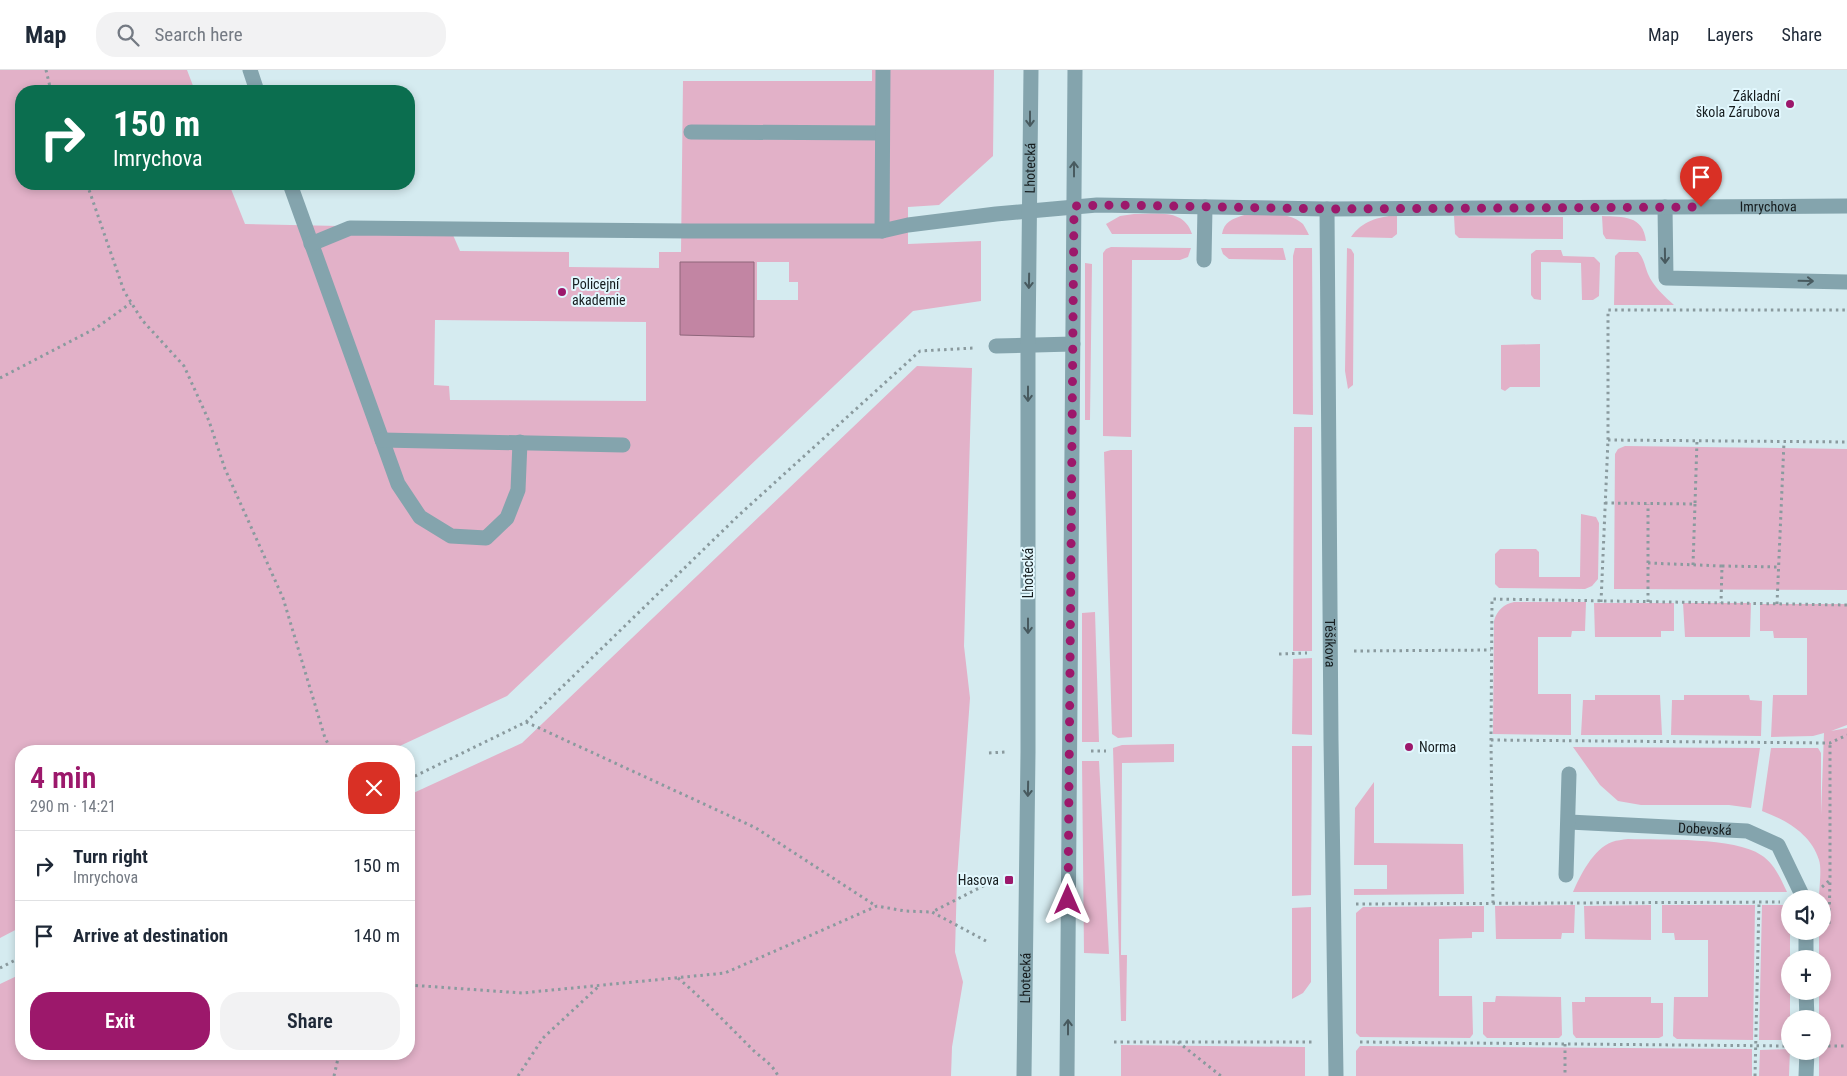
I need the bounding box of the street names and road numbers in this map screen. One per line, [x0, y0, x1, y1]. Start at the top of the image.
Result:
street label: Lhotecká [1022, 143, 1038, 193]
street label: Imrychova [1740, 198, 1797, 215]
street label: Lhotecká [1020, 548, 1036, 598]
street label: Těšíkova [1322, 619, 1338, 667]
street label: Dobevská [1678, 820, 1732, 838]
street label: Lhotecká [1017, 953, 1034, 1003]

